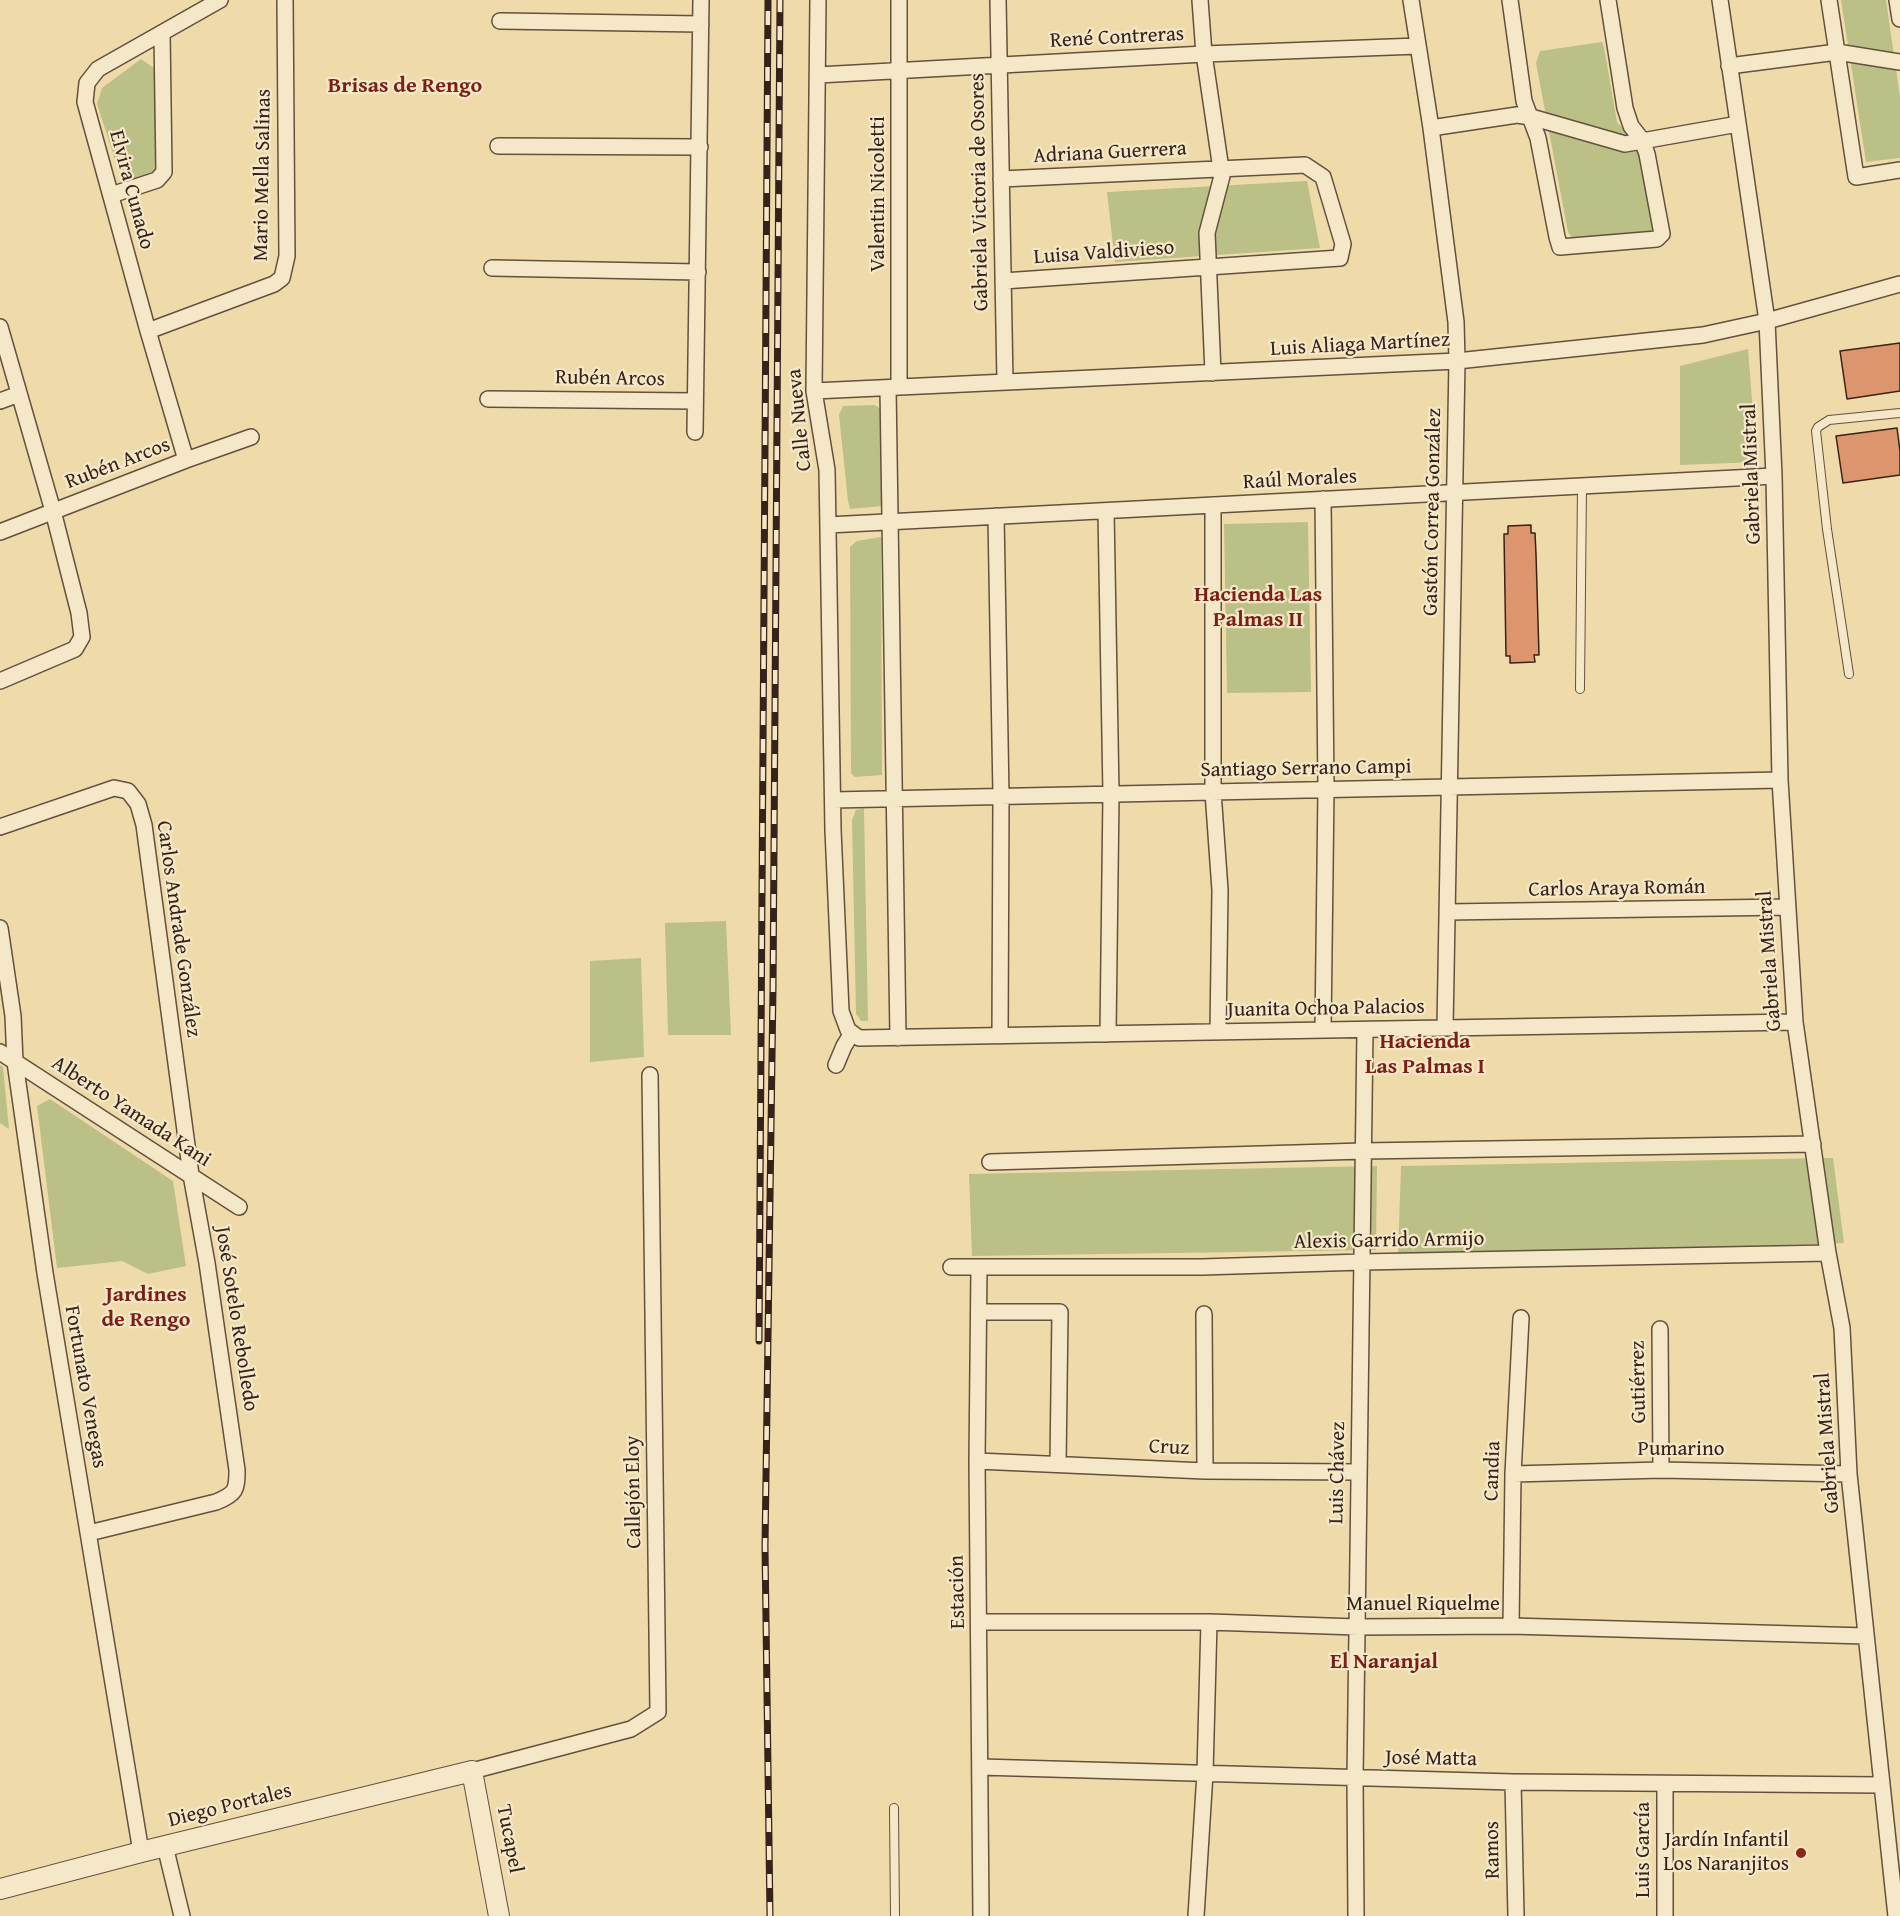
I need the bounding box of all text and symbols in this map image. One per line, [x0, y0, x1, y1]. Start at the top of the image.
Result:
street label: René Contreras [1049, 22, 1185, 54]
district label: Brisas de Rengo [328, 73, 482, 99]
street label: Gabriela Victoria de Osores [965, 73, 995, 311]
street label: Mario Mella Salinas [249, 89, 277, 261]
street label: Valentin Nicoletti [866, 116, 892, 272]
street label: Elvira Cunado [103, 128, 159, 252]
street label: Adriana Guerrera [1033, 136, 1187, 170]
street label: Luisa Valdivieso [1033, 236, 1175, 270]
street label: Luis Aliaga Martínez [1270, 328, 1450, 362]
street label: Rubén Arcos [555, 365, 665, 393]
street label: Calle Nueva [782, 368, 818, 472]
street label: Gabriela Mistral [1737, 403, 1767, 545]
street label: Gastón Correa González [1419, 408, 1447, 616]
street label: Rubén Arcos [62, 433, 174, 495]
street label: Raúl Morales [1242, 464, 1358, 496]
district label: Hacienda Las Palmas II [1194, 582, 1322, 634]
street label: Santiago Serrano Campi [1200, 755, 1412, 783]
street label: Carlos Andrade González [150, 819, 206, 1039]
street label: Carlos Araya Román [1528, 875, 1706, 903]
street label: Gabriela Mistral [1753, 890, 1787, 1032]
street label: Juanita Ochoa Palacios [1227, 995, 1425, 1023]
district label: Hacienda Las Palmas I [1365, 1029, 1485, 1080]
street label: Alberto Yamada Kani [47, 1051, 215, 1173]
street label: José Sotelo Rebolledo [209, 1225, 263, 1413]
street label: Alexis Garrido Armijo [1294, 1227, 1484, 1255]
district label: Jardines de Rengo [101, 1282, 191, 1334]
street label: Fortunato Venegas [58, 1304, 112, 1470]
street label: Gutiérrez [1626, 1340, 1652, 1424]
street label: Gabriela Mistral [1811, 1372, 1845, 1514]
street label: Luis Chávez [1325, 1421, 1351, 1525]
street label: Cruz [1148, 1434, 1190, 1462]
street label: Callejón Eloy [620, 1435, 648, 1549]
street label: Pumarino [1638, 1437, 1724, 1463]
street label: Candia [1479, 1440, 1507, 1502]
street label: Estación [945, 1555, 971, 1629]
street label: Manuel Riquelme [1346, 1592, 1500, 1618]
district label: El Naranjal [1330, 1649, 1438, 1675]
street label: José Matta [1385, 1746, 1477, 1772]
street label: Diego Portales [166, 1778, 294, 1834]
street label: Luis García [1631, 1802, 1657, 1898]
street label: Tucapel [490, 1803, 528, 1875]
street label: Ramos [1480, 1821, 1506, 1879]
place label: Jardín Infantil Los Naranjitos [1663, 1828, 1789, 1878]
marker: Jardín Infantil Los Naranjitos [1794, 1846, 1808, 1860]

